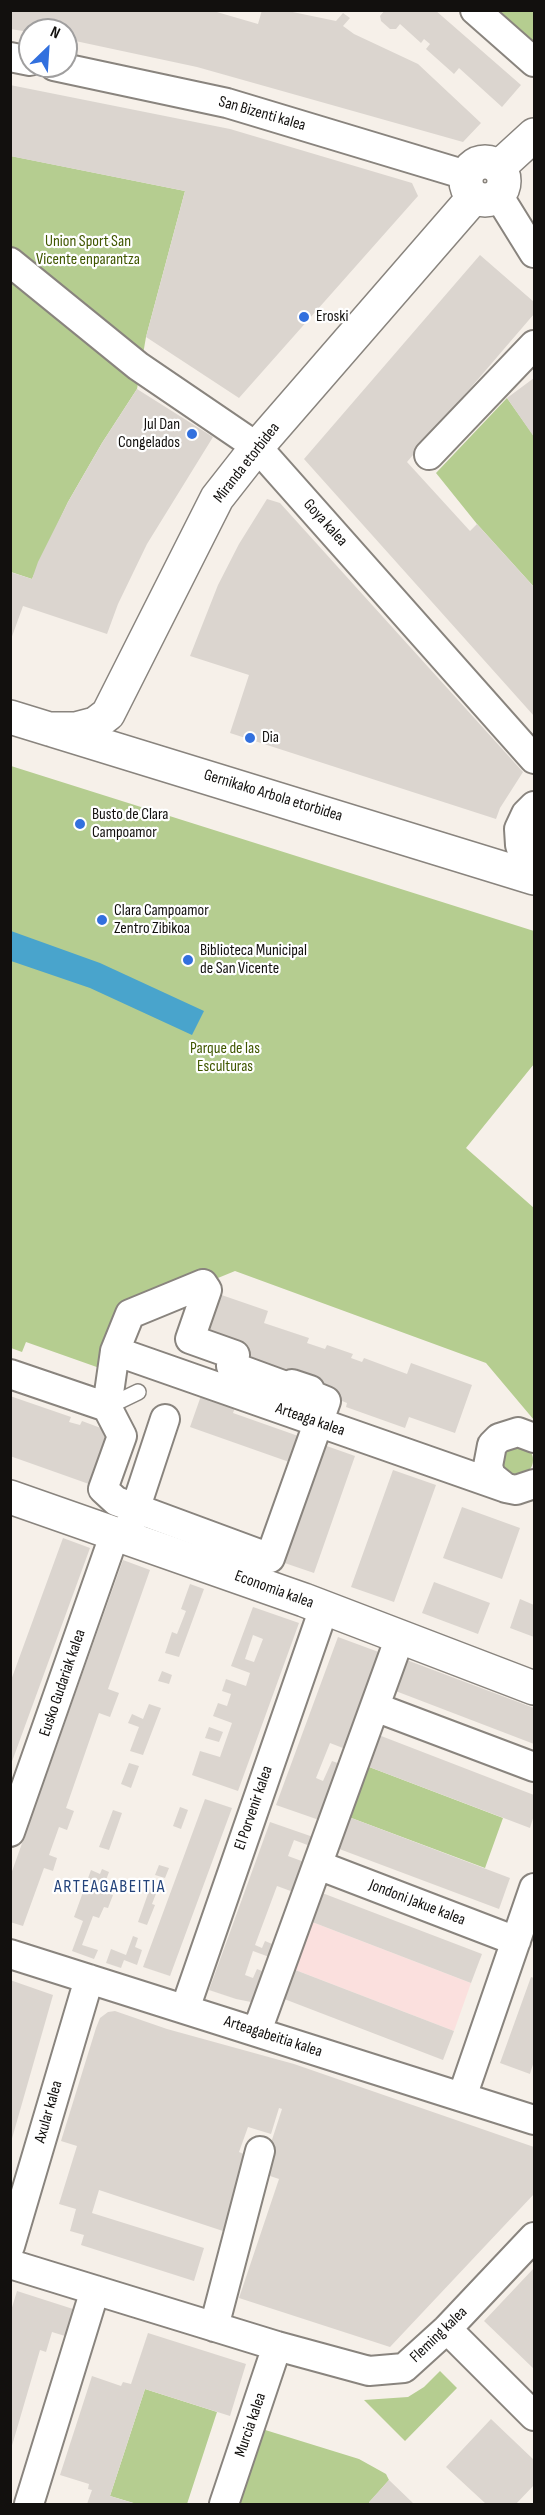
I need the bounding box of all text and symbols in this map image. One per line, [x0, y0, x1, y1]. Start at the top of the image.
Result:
north arrow [18, 18, 78, 78]
text: N [47, 23, 63, 43]
street label: San Bizenti kalea [216, 92, 308, 136]
park label: Union Sport San Vicente enparantza [36, 232, 140, 270]
place label: Eroski [316, 307, 348, 327]
marker: Eroski [297, 310, 311, 324]
place label: Jul Dan Congelados [118, 415, 180, 453]
street label: Miranda etorbidea [210, 419, 284, 507]
marker: Jul Dan Congelados [185, 427, 199, 441]
street label: Goya kalea [299, 495, 351, 551]
place label: Dia [262, 728, 279, 748]
marker: Dia [243, 731, 257, 745]
street label: Gernikako Arbola etorbidea [201, 766, 345, 826]
place label: Busto de Clara Campoamor [92, 805, 169, 843]
marker: Busto de Clara Campoamor [73, 817, 87, 831]
place label: Clara Campoamor Zentro Zibikoa [114, 901, 209, 939]
marker: Clara Campoamor Zentro Zibikoa [95, 913, 109, 927]
place label: Biblioteca Municipal de San Vicente [200, 941, 307, 979]
marker: Biblioteca Municipal de San Vicente [181, 953, 195, 967]
park label: Parque de las Esculturas [190, 1039, 260, 1077]
street label: Arteaga kalea [273, 1399, 347, 1441]
street label: Economia kalea [232, 1567, 316, 1613]
street label: Eusko Gudariak kalea [36, 1627, 90, 1739]
street label: El Porvenir kalea [231, 1763, 277, 1853]
district label: ARTEAGABEITIA [54, 1876, 166, 1898]
street label: Jondoni Jakue kalea [366, 1876, 468, 1930]
street label: Arteagabeitia kalea [221, 2012, 325, 2062]
street label: Axular kalea [31, 2079, 67, 2145]
street label: Fleming kalea [406, 2303, 472, 2367]
street label: Murcia kalea [231, 2390, 271, 2460]

